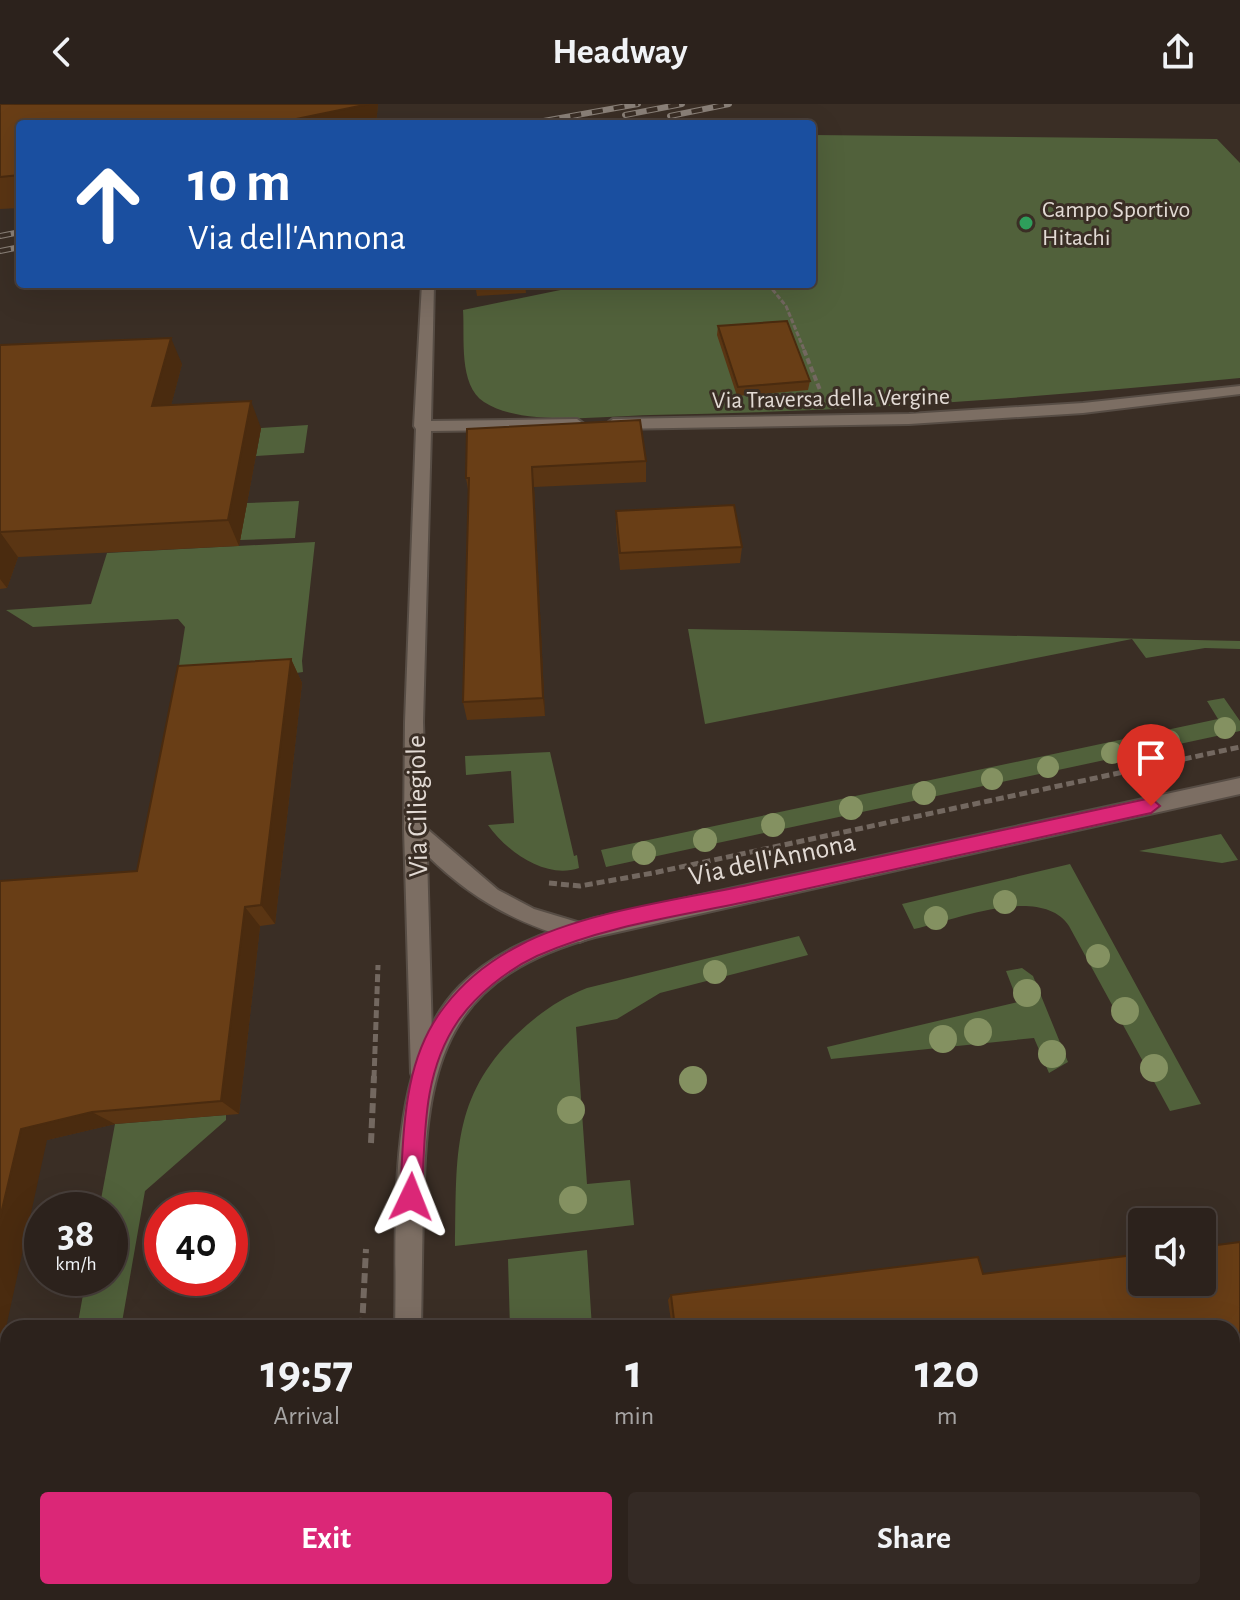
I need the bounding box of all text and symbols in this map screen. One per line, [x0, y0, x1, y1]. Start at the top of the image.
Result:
icon: back [40, 30, 84, 74]
icon: share [1156, 30, 1200, 74]
text: Headway [552, 34, 688, 70]
icon: ahead [56, 152, 160, 256]
text: 10 m [188, 155, 291, 211]
place label: Campo Sportivo Hitachi [1042, 198, 1190, 250]
marker: Campo Sportivo Hitachi [1017, 214, 1035, 232]
text: Via dell'Annona [188, 220, 406, 256]
street label: Via Traversa della Vergine [712, 385, 950, 413]
pin [1117, 724, 1185, 806]
street label: Via Ciliegiole [403, 735, 433, 877]
icon: arrive [1129, 736, 1173, 780]
street label: Via dell'Annona [687, 829, 858, 891]
position arrow [369, 1155, 453, 1239]
speed limit sign: 40 [144, 1192, 248, 1296]
map controls [1128, 1208, 1216, 1296]
button: sound [1128, 1208, 1216, 1296]
text: 38 [58, 1214, 94, 1254]
text: km/h [55, 1254, 97, 1274]
text: 19:57 [260, 1349, 353, 1397]
text: 1 [625, 1349, 643, 1397]
text: 120 [915, 1349, 980, 1397]
text: Arrival [273, 1403, 340, 1429]
text: min [614, 1403, 654, 1429]
text: m [937, 1403, 958, 1429]
button: Exit [40, 1492, 612, 1584]
button: Share [628, 1492, 1200, 1584]

